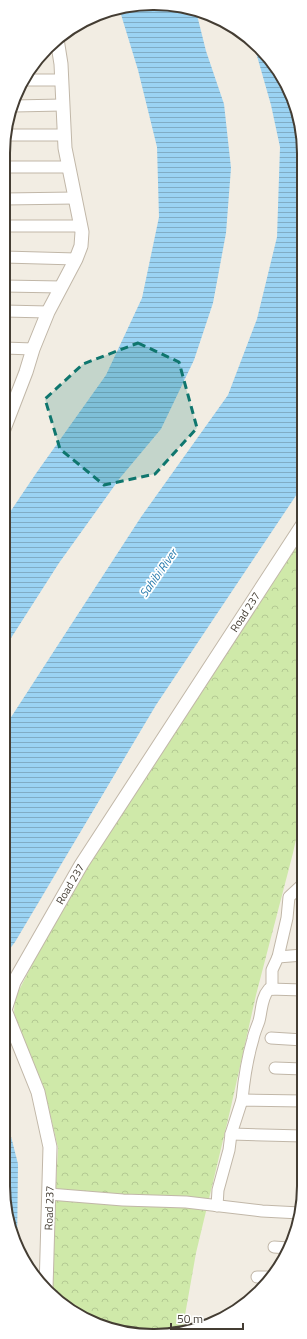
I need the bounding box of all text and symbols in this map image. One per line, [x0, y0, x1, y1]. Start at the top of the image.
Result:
water label: Sahibi River [134, 543, 183, 601]
street label: Road 237 [226, 589, 264, 635]
street label: Road 237 [52, 861, 88, 907]
street label: Road 237 [40, 1185, 58, 1231]
scale bar [171, 1305, 243, 1331]
text: 50 m [177, 1309, 203, 1328]

